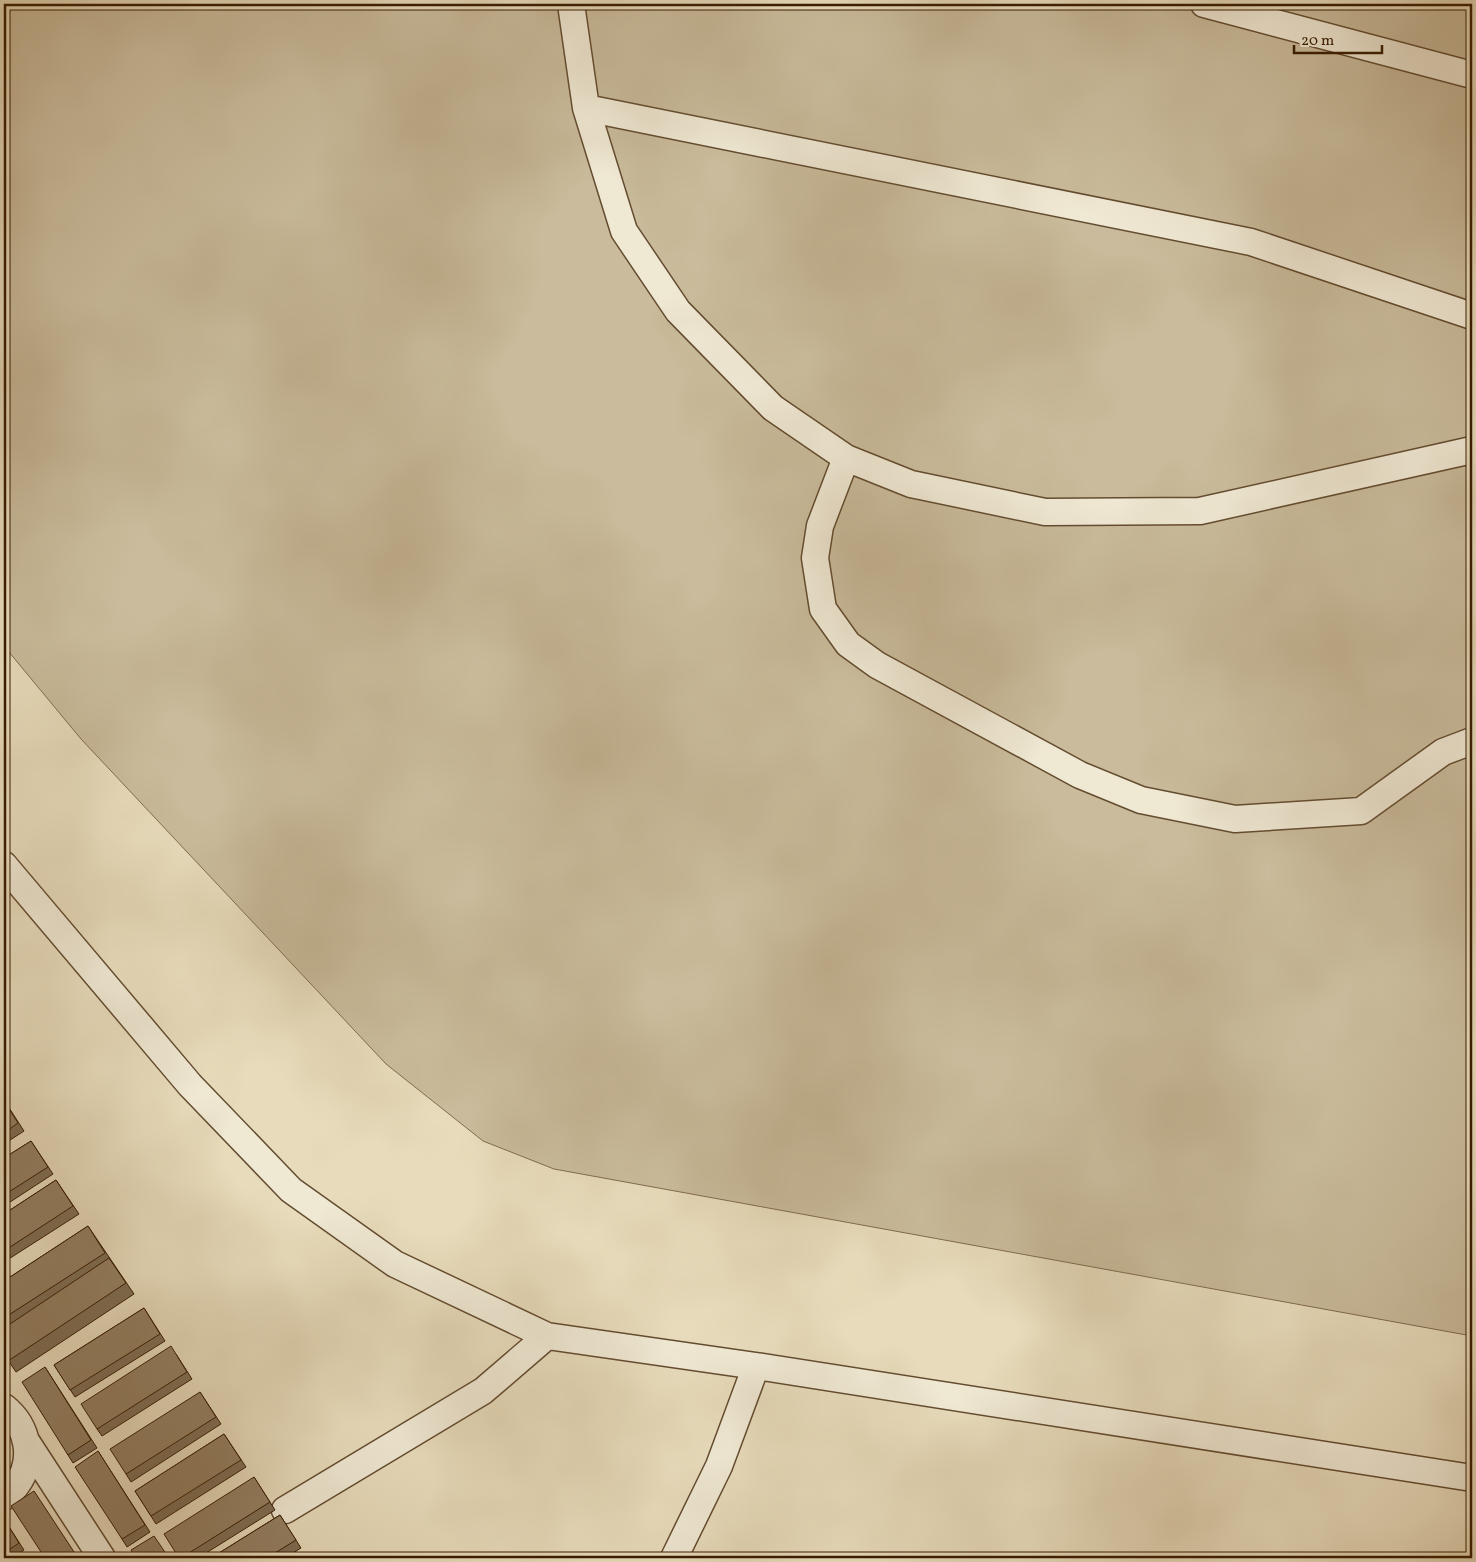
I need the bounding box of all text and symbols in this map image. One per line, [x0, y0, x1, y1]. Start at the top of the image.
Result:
scale bar [1294, 22, 1381, 54]
text: 20 m [1301, 31, 1334, 52]

